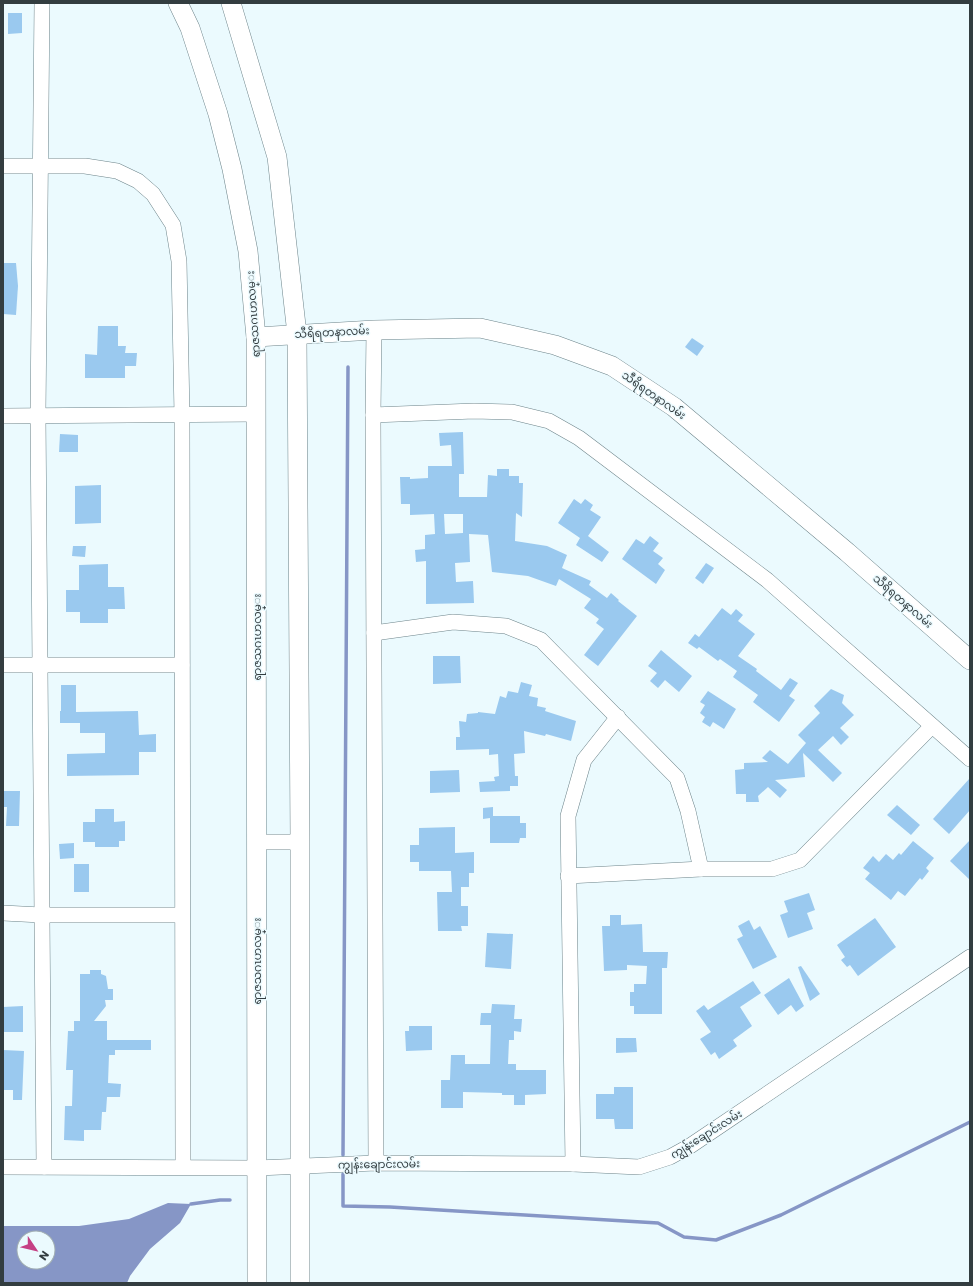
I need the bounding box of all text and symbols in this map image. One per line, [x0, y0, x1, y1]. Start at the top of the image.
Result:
street label: ရာဇသဂၤဟလမ္း [242, 270, 265, 358]
street label: သီရိရတနာလမ်း [294, 322, 370, 343]
street label: သီရိရတနာလမ်း [618, 367, 689, 424]
street label: သီရိရတနာလမ်း [869, 570, 937, 632]
street label: ရာဇသဂၤဟလမ္း [249, 593, 266, 680]
street label: ရာဇသဂၤဟလမ္း [249, 917, 266, 1004]
street label: ကျွန်းချောင်းလမ်း [667, 1105, 746, 1164]
street label: ကျွန်းချောင်းလမ်း [338, 1155, 420, 1175]
north arrow [16, 1230, 56, 1270]
text: N [35, 1248, 53, 1264]

